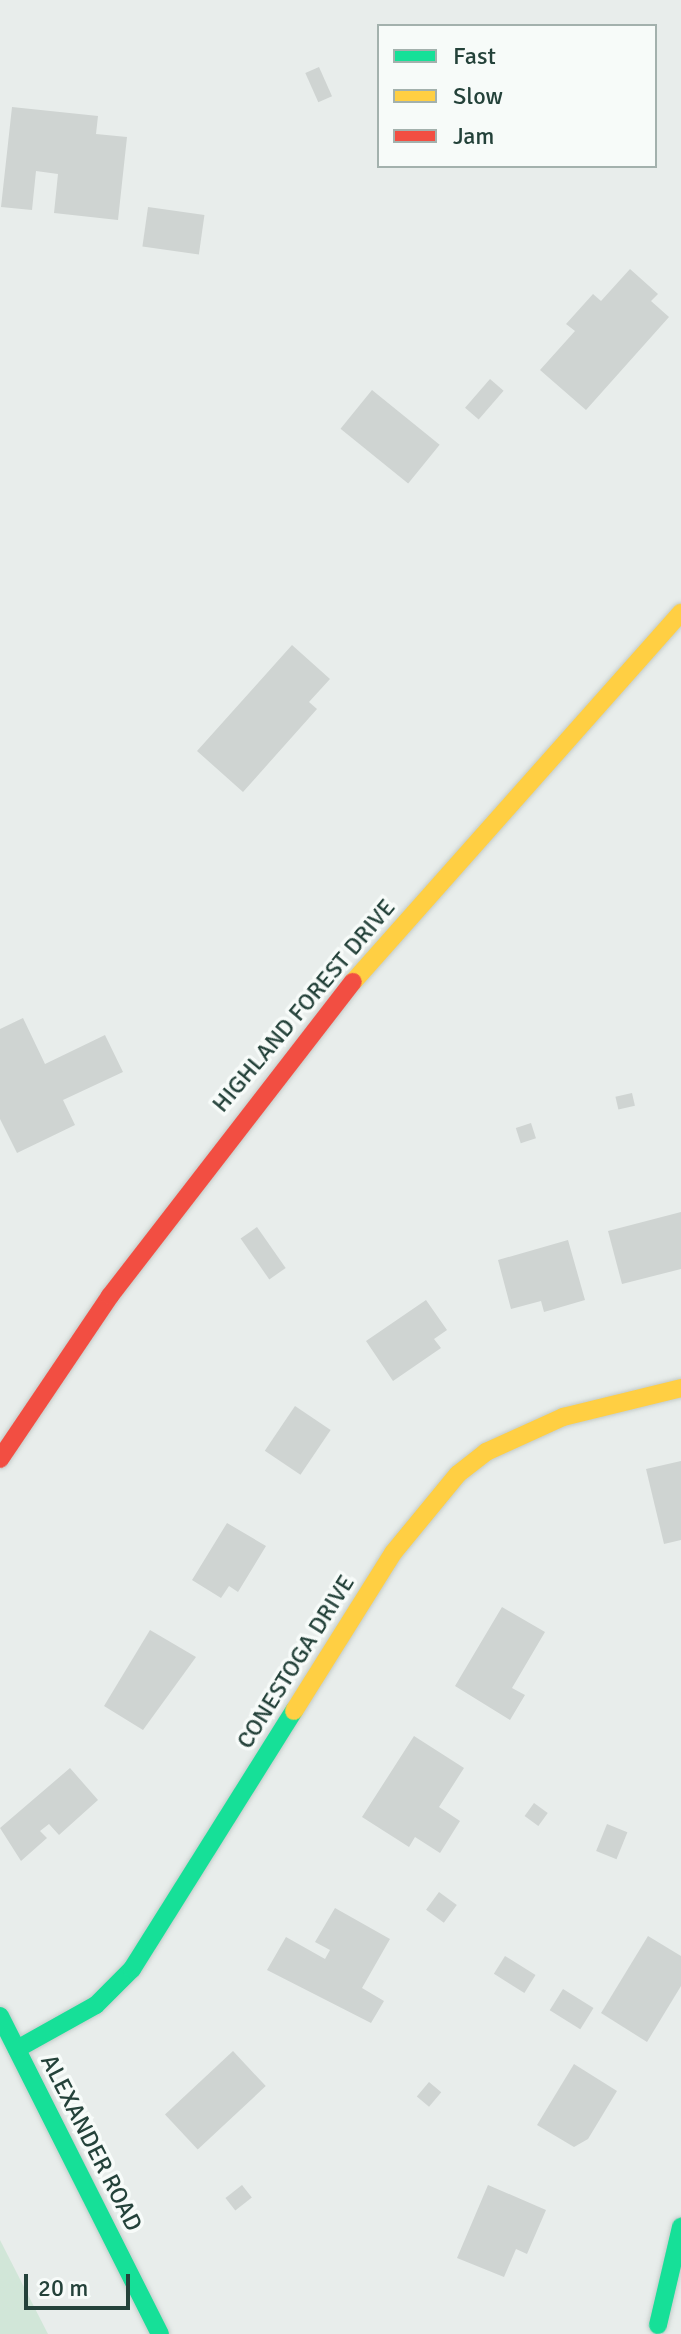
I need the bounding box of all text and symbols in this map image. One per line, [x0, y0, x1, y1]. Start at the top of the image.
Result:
legend [377, 24, 657, 168]
text: Fast [453, 41, 496, 71]
text: Slow [453, 81, 503, 111]
text: Jam [453, 121, 494, 151]
street label: HIGHLAND FOREST DRIVE [206, 894, 402, 1118]
street label: CONESTOGA DRIVE [231, 1570, 361, 1754]
street label: ALEXANDER ROAD [34, 2050, 148, 2236]
scale bar [28, 2258, 134, 2308]
text: 20 m [38, 2273, 88, 2303]

